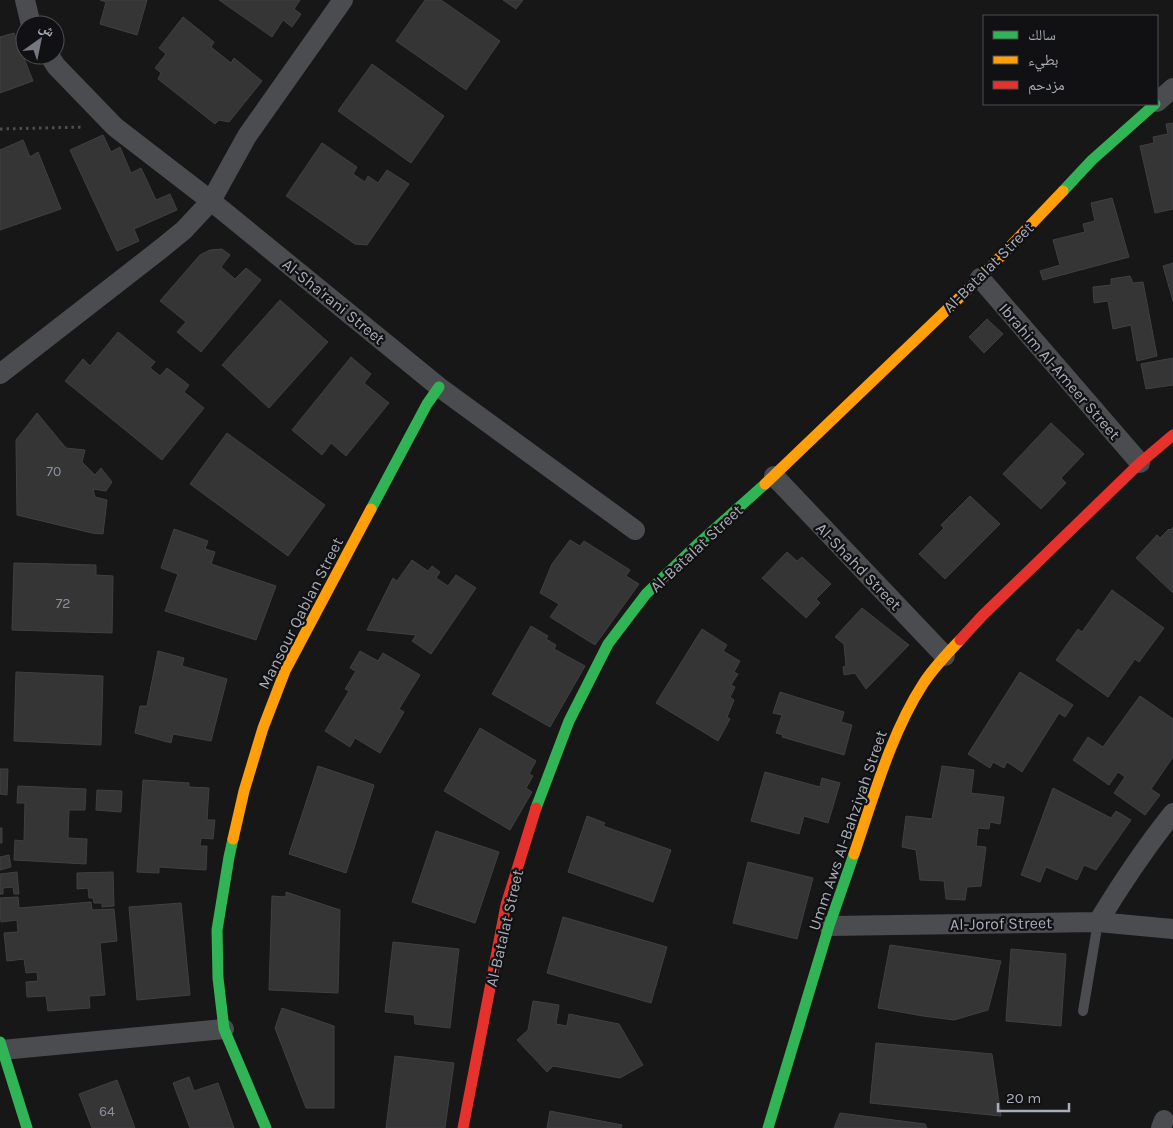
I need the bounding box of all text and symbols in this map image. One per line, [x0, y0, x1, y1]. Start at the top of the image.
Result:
north arrow [15, 15, 65, 65]
legend [983, 15, 1158, 105]
text: ش [36, 18, 58, 41]
text: سالك [1028, 26, 1056, 44]
text: بطيء [1028, 51, 1058, 72]
text: مزدحم [1028, 76, 1065, 95]
street label: Al-Batalat Street [939, 218, 1037, 316]
street label: Al-Sha'rani Street [279, 254, 389, 349]
street label: Ibrahim Al-Ameer Street [995, 299, 1124, 444]
house number: 70 [47, 463, 61, 480]
street label: Al-Batalat Street [646, 501, 747, 596]
street label: Al-Shahd Street [812, 519, 905, 614]
street label: Mansour Qablan Street [254, 534, 347, 692]
house number: 72 [56, 595, 70, 612]
street label: Umm Aws Al-Bahziyah Street [804, 728, 891, 933]
street label: Al-Batalat Street [482, 868, 527, 989]
street label: Al-Jorof Street [950, 913, 1052, 934]
scale bar [998, 1080, 1069, 1112]
text: 20 m [1006, 1089, 1041, 1107]
house number: 64 [99, 1103, 115, 1120]

